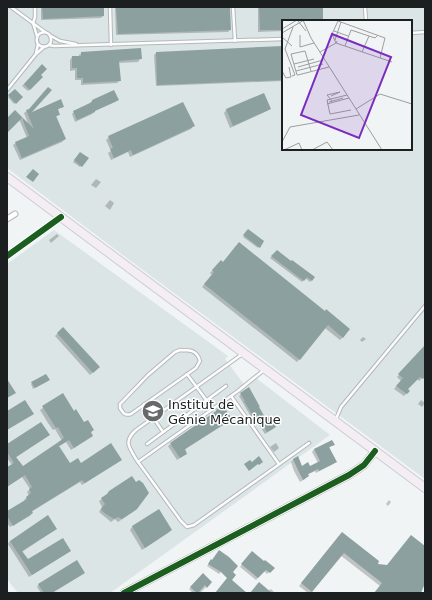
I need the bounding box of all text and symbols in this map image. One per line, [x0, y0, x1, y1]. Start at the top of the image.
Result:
inset map [282, 20, 412, 150]
place label: Institut de Génie Mécanique [168, 397, 281, 427]
school or university icon: Institut de Génie Mécanique [140, 398, 166, 424]

